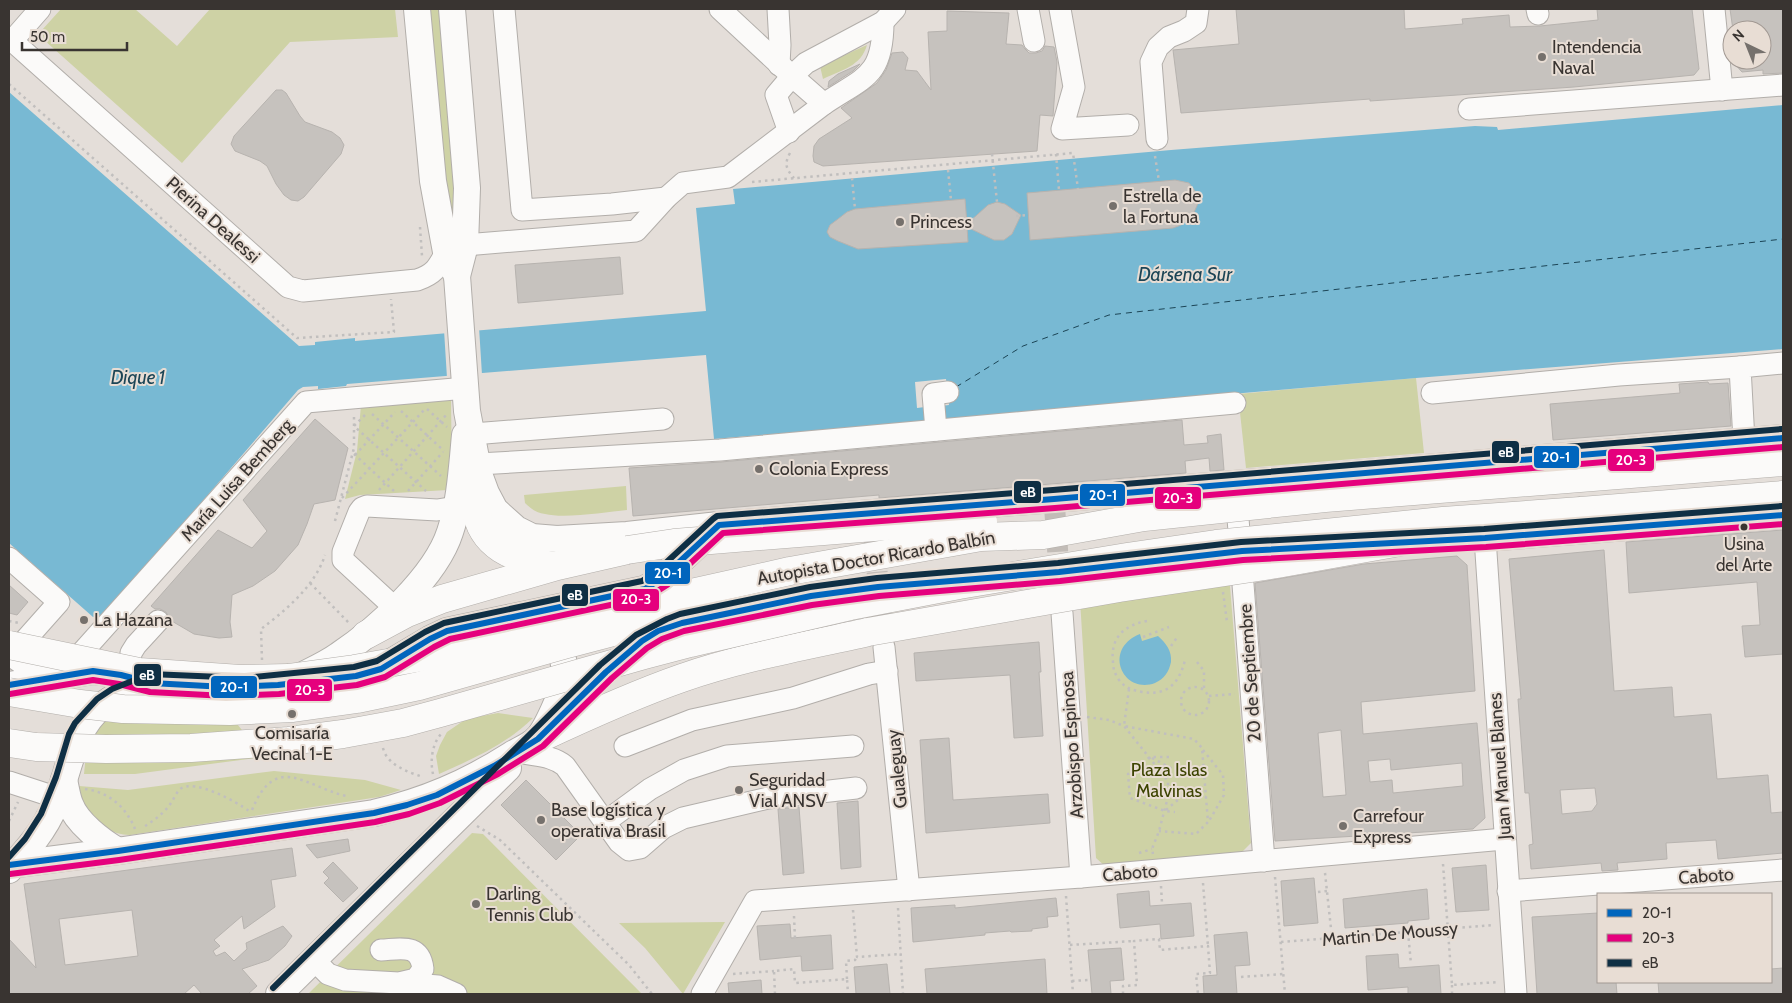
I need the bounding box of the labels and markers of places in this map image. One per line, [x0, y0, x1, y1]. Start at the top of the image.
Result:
place label: Intendencia Naval [1552, 36, 1642, 79]
marker: Intendencia Naval [1536, 51, 1548, 63]
place label: Estrella de la Fortuna [1123, 185, 1201, 228]
marker: Estrella de la Fortuna [1107, 200, 1119, 212]
place label: Princess [910, 211, 972, 233]
marker: Princess [894, 216, 906, 228]
place label: Colonia Express [769, 458, 888, 480]
marker: Colonia Express [753, 463, 765, 475]
marker: Usina del Arte [1739, 522, 1749, 532]
place label: Usina del Arte [1716, 534, 1772, 575]
place label: La Hazana [94, 609, 173, 631]
marker: La Hazana [78, 614, 90, 626]
marker: Comisaría Vecinal 1-E [286, 708, 298, 720]
place label: Comisaría Vecinal 1-E [251, 722, 333, 765]
place label: Seguridad Vial ANSV [749, 769, 827, 812]
marker: Seguridad Vial ANSV [733, 784, 745, 796]
place label: Base logística y operativa Brasil [551, 799, 667, 842]
place label: Carrefour Express [1353, 805, 1424, 848]
marker: Base logística y operativa Brasil [535, 814, 547, 826]
marker: Carrefour Express [1337, 820, 1349, 832]
place label: Darling Tennis Club [486, 883, 574, 926]
marker: Darling Tennis Club [470, 898, 482, 910]

